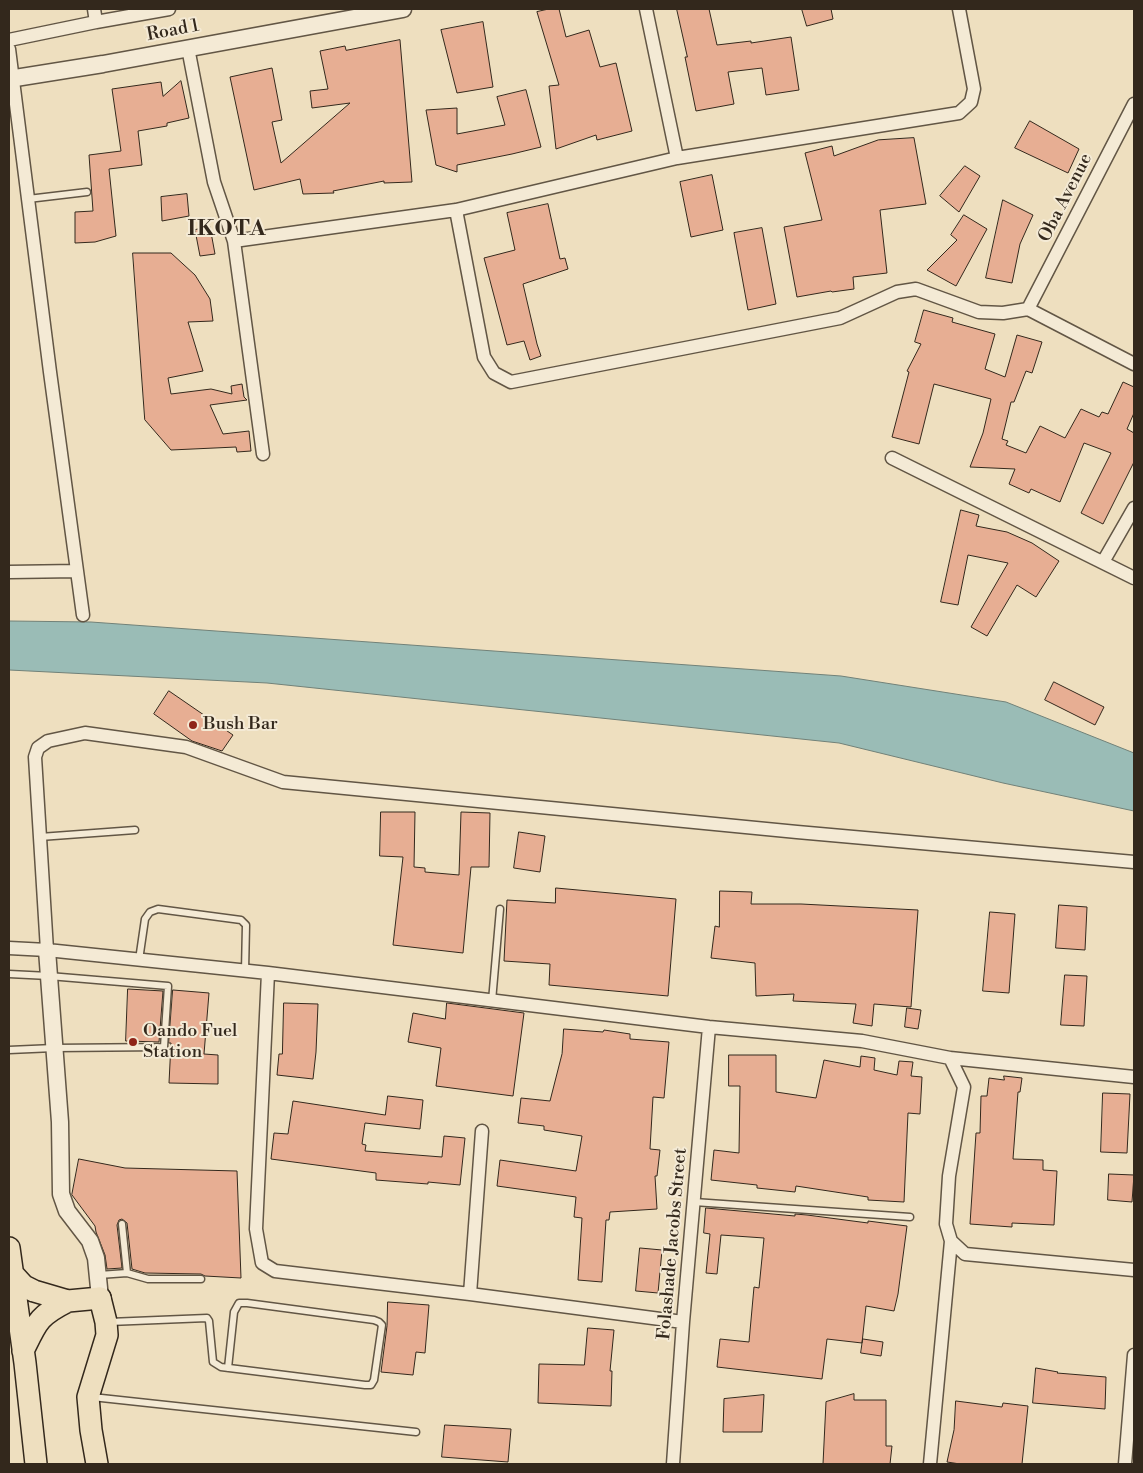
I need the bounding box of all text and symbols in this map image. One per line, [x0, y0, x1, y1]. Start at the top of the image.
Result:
street label: Road 1 [145, 15, 201, 47]
street label: Oba Avenue [1034, 150, 1098, 246]
district label: IKOTA [187, 217, 267, 243]
place label: Bush Bar [203, 714, 278, 736]
marker: Bush Bar [187, 719, 199, 731]
place label: Oando Fuel Station [143, 1021, 237, 1064]
marker: Oando Fuel Station [127, 1036, 139, 1048]
street label: Folashade Jacobs Street [654, 1147, 692, 1341]

